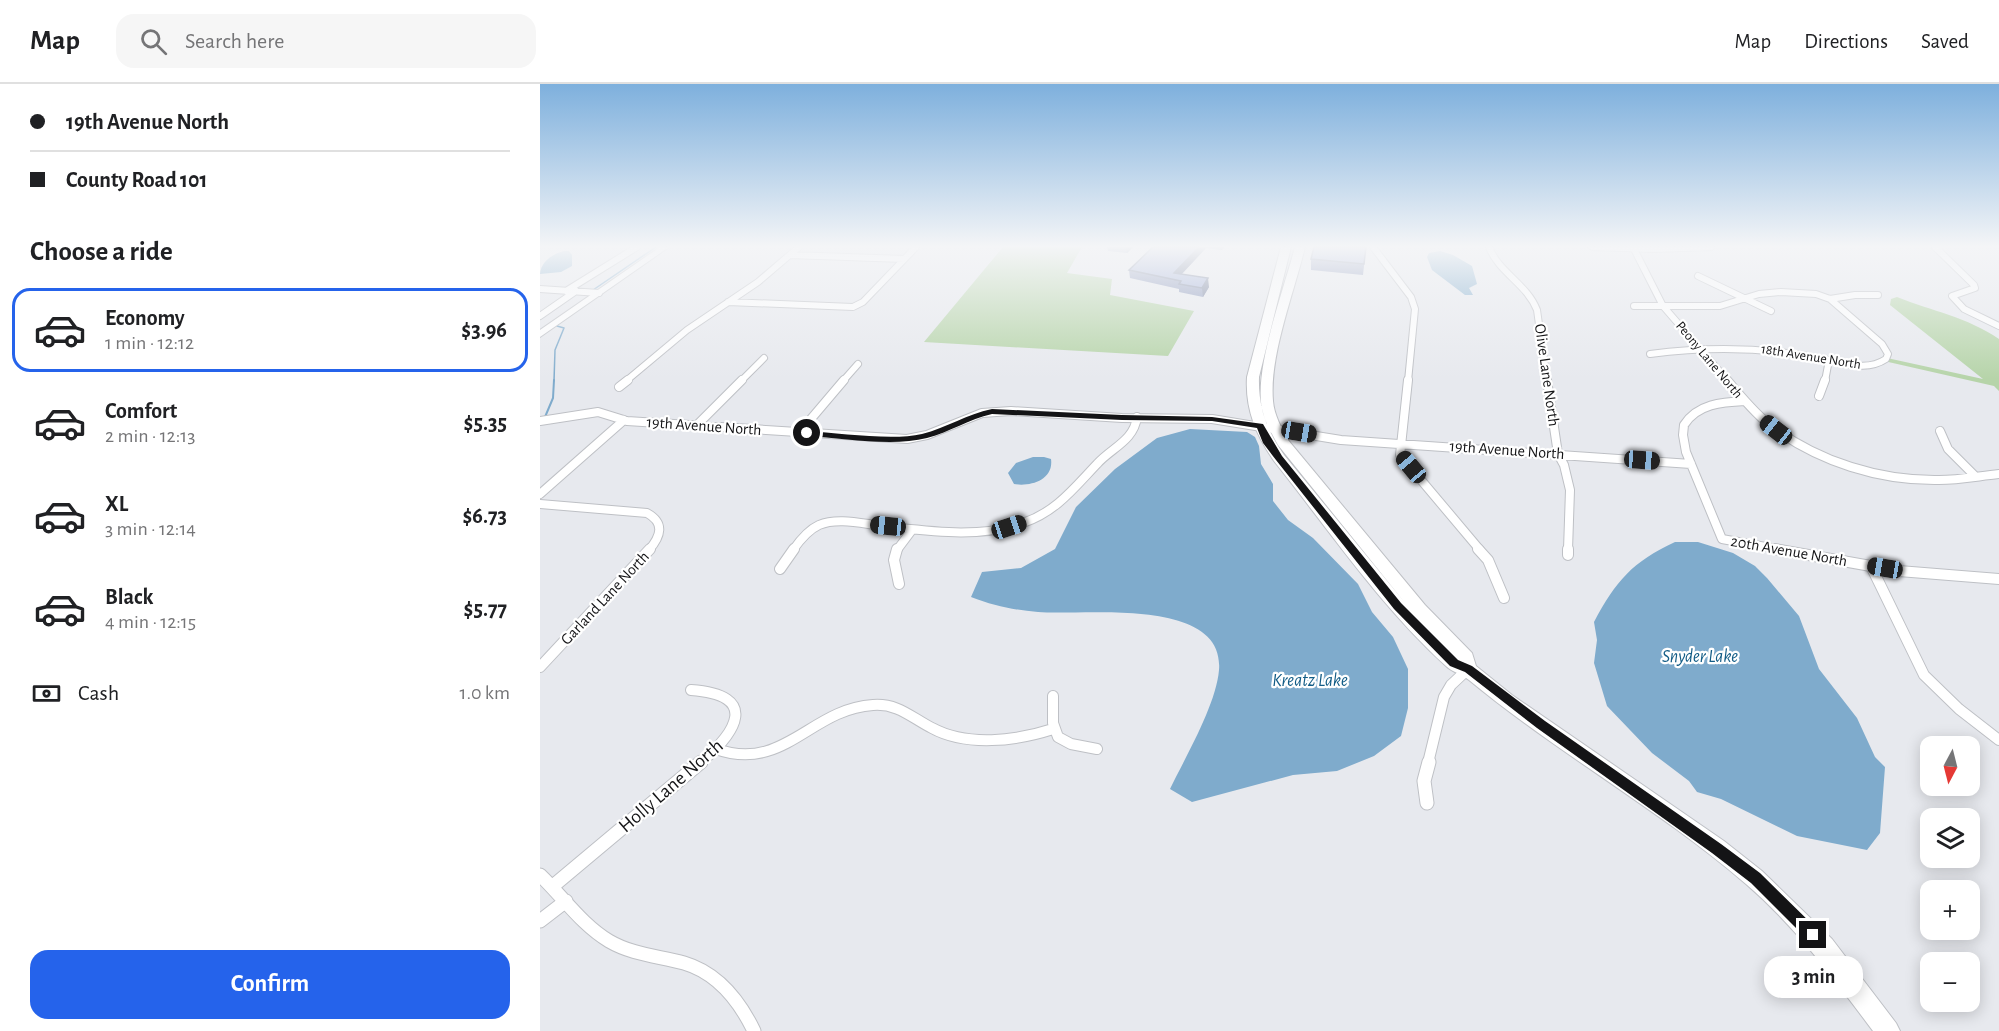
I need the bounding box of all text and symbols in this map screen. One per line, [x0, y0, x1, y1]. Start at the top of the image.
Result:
search box [116, 14, 536, 68]
icon: search [137, 25, 170, 58]
text: Map [30, 27, 80, 55]
text: Search here [185, 30, 284, 52]
text: Map [1735, 31, 1771, 52]
text: Directions [1804, 31, 1888, 52]
text: Saved [1921, 31, 1969, 52]
text: 19th Avenue North [66, 111, 229, 133]
text: County Road 101 [66, 169, 207, 191]
text: Choose a ride [30, 238, 173, 265]
icon: car [33, 303, 87, 357]
text: Economy [105, 307, 185, 329]
text: $3.96 [461, 319, 507, 341]
street label: Peony Lane North [1673, 319, 1745, 401]
street label: Olive Lane North [1532, 323, 1562, 427]
text: 1 min · 12:12 [105, 333, 194, 353]
street label: 18th Avenue North [1760, 342, 1862, 372]
icon: car [33, 396, 87, 450]
text: Comfort [105, 400, 177, 422]
text: $5.35 [464, 412, 507, 434]
car [1756, 412, 1796, 448]
street label: 19th Avenue North [646, 414, 762, 438]
route start [793, 419, 820, 446]
car [1280, 420, 1318, 444]
text: 2 min · 12:13 [105, 426, 195, 446]
street label: 19th Avenue North [1449, 438, 1565, 462]
car [1393, 447, 1429, 487]
car [1623, 450, 1661, 470]
icon: car [33, 489, 87, 543]
text: XL [105, 493, 128, 515]
text: $6.73 [462, 505, 507, 527]
car [989, 513, 1029, 541]
car [869, 515, 907, 537]
text: 3 min · 12:14 [105, 519, 196, 539]
street label: 20th Avenue North [1730, 533, 1848, 569]
street label: Garland Lane North [558, 548, 652, 648]
car [1866, 556, 1904, 580]
icon: car [33, 582, 87, 636]
text: Black [105, 586, 153, 608]
text: $5.77 [464, 598, 507, 620]
text: 4 min · 12:15 [105, 612, 196, 632]
water label: Snyder Lake [1662, 648, 1738, 666]
water label: Kreatz Lake [1272, 672, 1348, 690]
icon: cash [30, 677, 63, 710]
text: Cash [78, 682, 119, 704]
text: 1.0 km [460, 683, 510, 703]
street label: Holly Lane North [615, 735, 727, 837]
north arrow [1920, 736, 1980, 796]
map controls [1920, 736, 1980, 1012]
button: layers [1920, 808, 1980, 868]
button: + [1920, 880, 1980, 940]
route end [1799, 921, 1826, 948]
button: Confirm [30, 950, 510, 1019]
button: − [1920, 952, 1980, 1012]
callout: 3 min [1764, 956, 1862, 998]
text: 3 min [1792, 967, 1835, 987]

